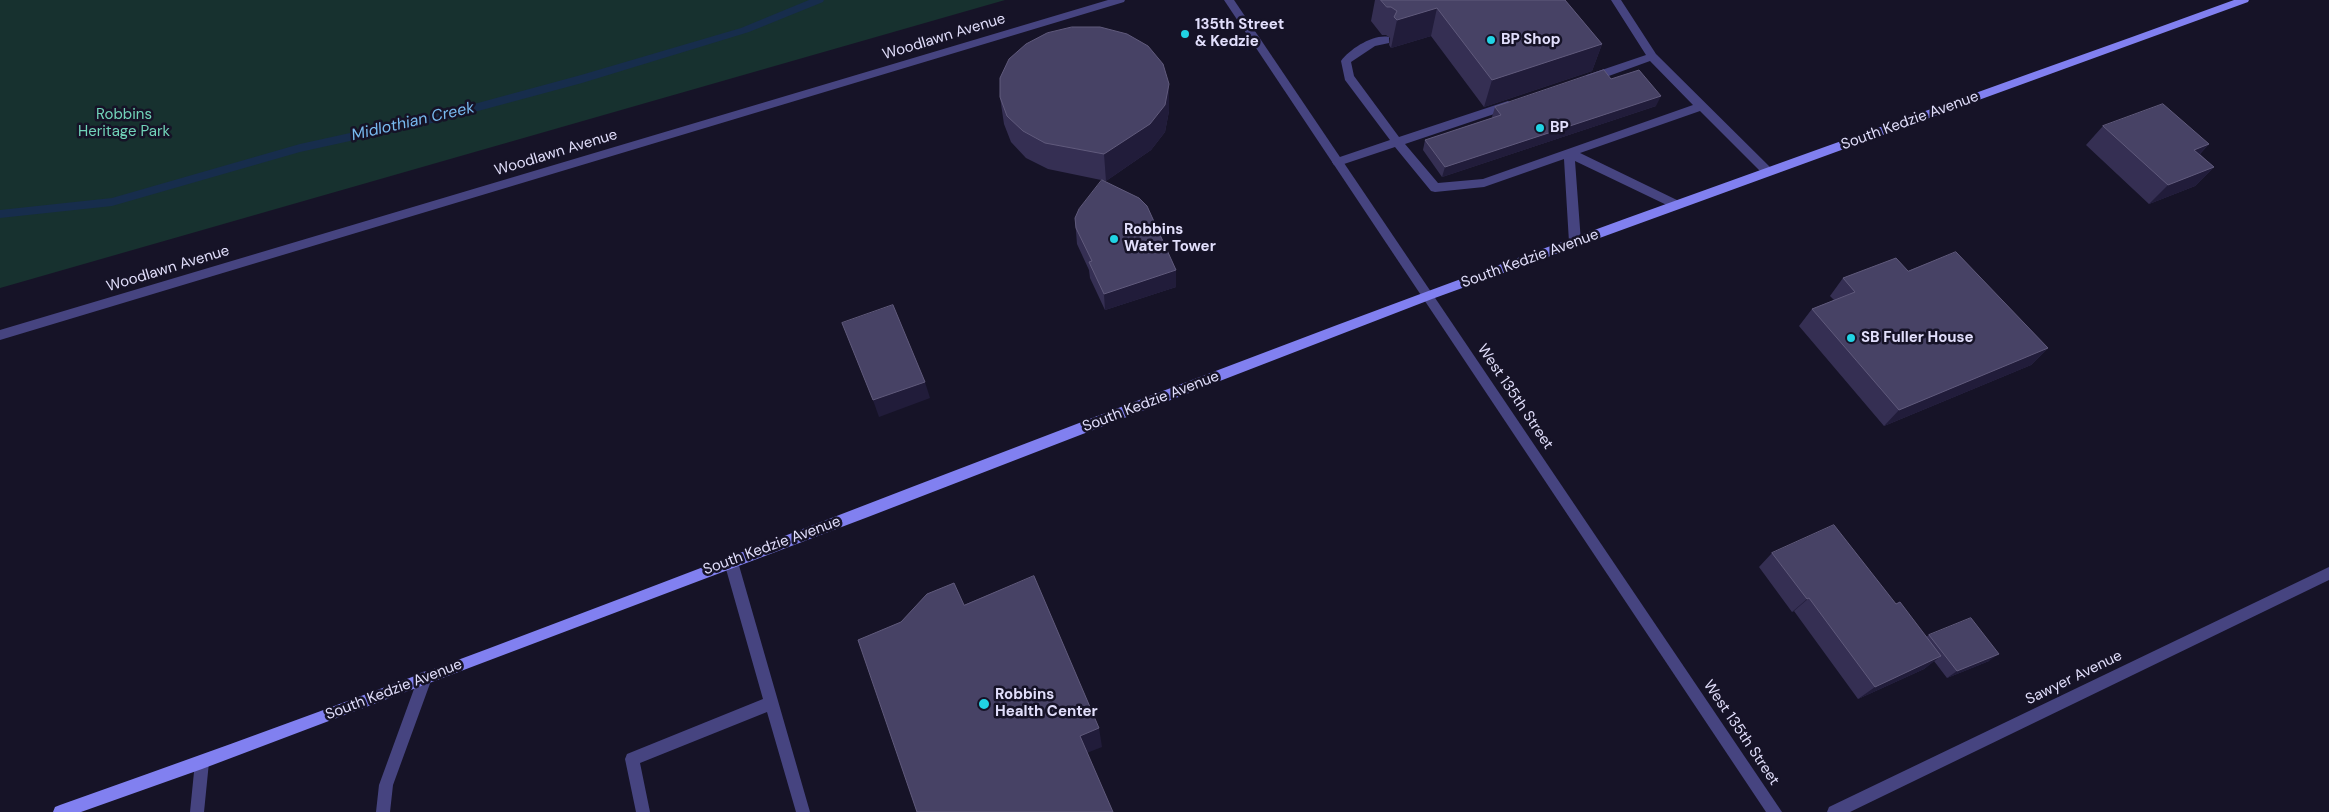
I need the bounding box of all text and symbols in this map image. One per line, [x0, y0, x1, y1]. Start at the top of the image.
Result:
street label: Woodlawn Avenue [880, 10, 1008, 64]
place label: 135th Street & Kedzie [1195, 16, 1284, 51]
marker: 135th Street & Kedzie [1179, 28, 1191, 40]
place label: BP Shop [1501, 31, 1561, 49]
marker: BP Shop [1485, 34, 1497, 46]
street label: South Kedzie Avenue [1839, 88, 1981, 154]
water label: Midlothian Creek [350, 99, 476, 145]
park label: Robbins Heritage Park [78, 106, 170, 141]
place label: BP [1550, 119, 1569, 137]
marker: BP [1534, 122, 1546, 134]
street label: Woodlawn Avenue [492, 126, 620, 180]
place label: Robbins Water Tower [1124, 221, 1216, 256]
street label: South Kedzie Avenue [1459, 226, 1601, 292]
marker: Robbins Water Tower [1108, 233, 1120, 245]
street label: Woodlawn Avenue [104, 242, 232, 296]
place label: SB Fuller House [1861, 329, 1974, 347]
marker: SB Fuller House [1845, 332, 1857, 344]
street label: West 135th Street [1473, 341, 1557, 453]
street label: South Kedzie Avenue [1080, 368, 1222, 436]
street label: South Kedzie Avenue [701, 513, 843, 579]
street label: Sawyer Avenue [2023, 647, 2125, 709]
street label: South Kedzie Avenue [323, 656, 465, 724]
street label: West 135th Street [1699, 677, 1783, 789]
place label: Robbins Health Center [995, 686, 1098, 721]
marker: Robbins Health Center [977, 697, 991, 711]

